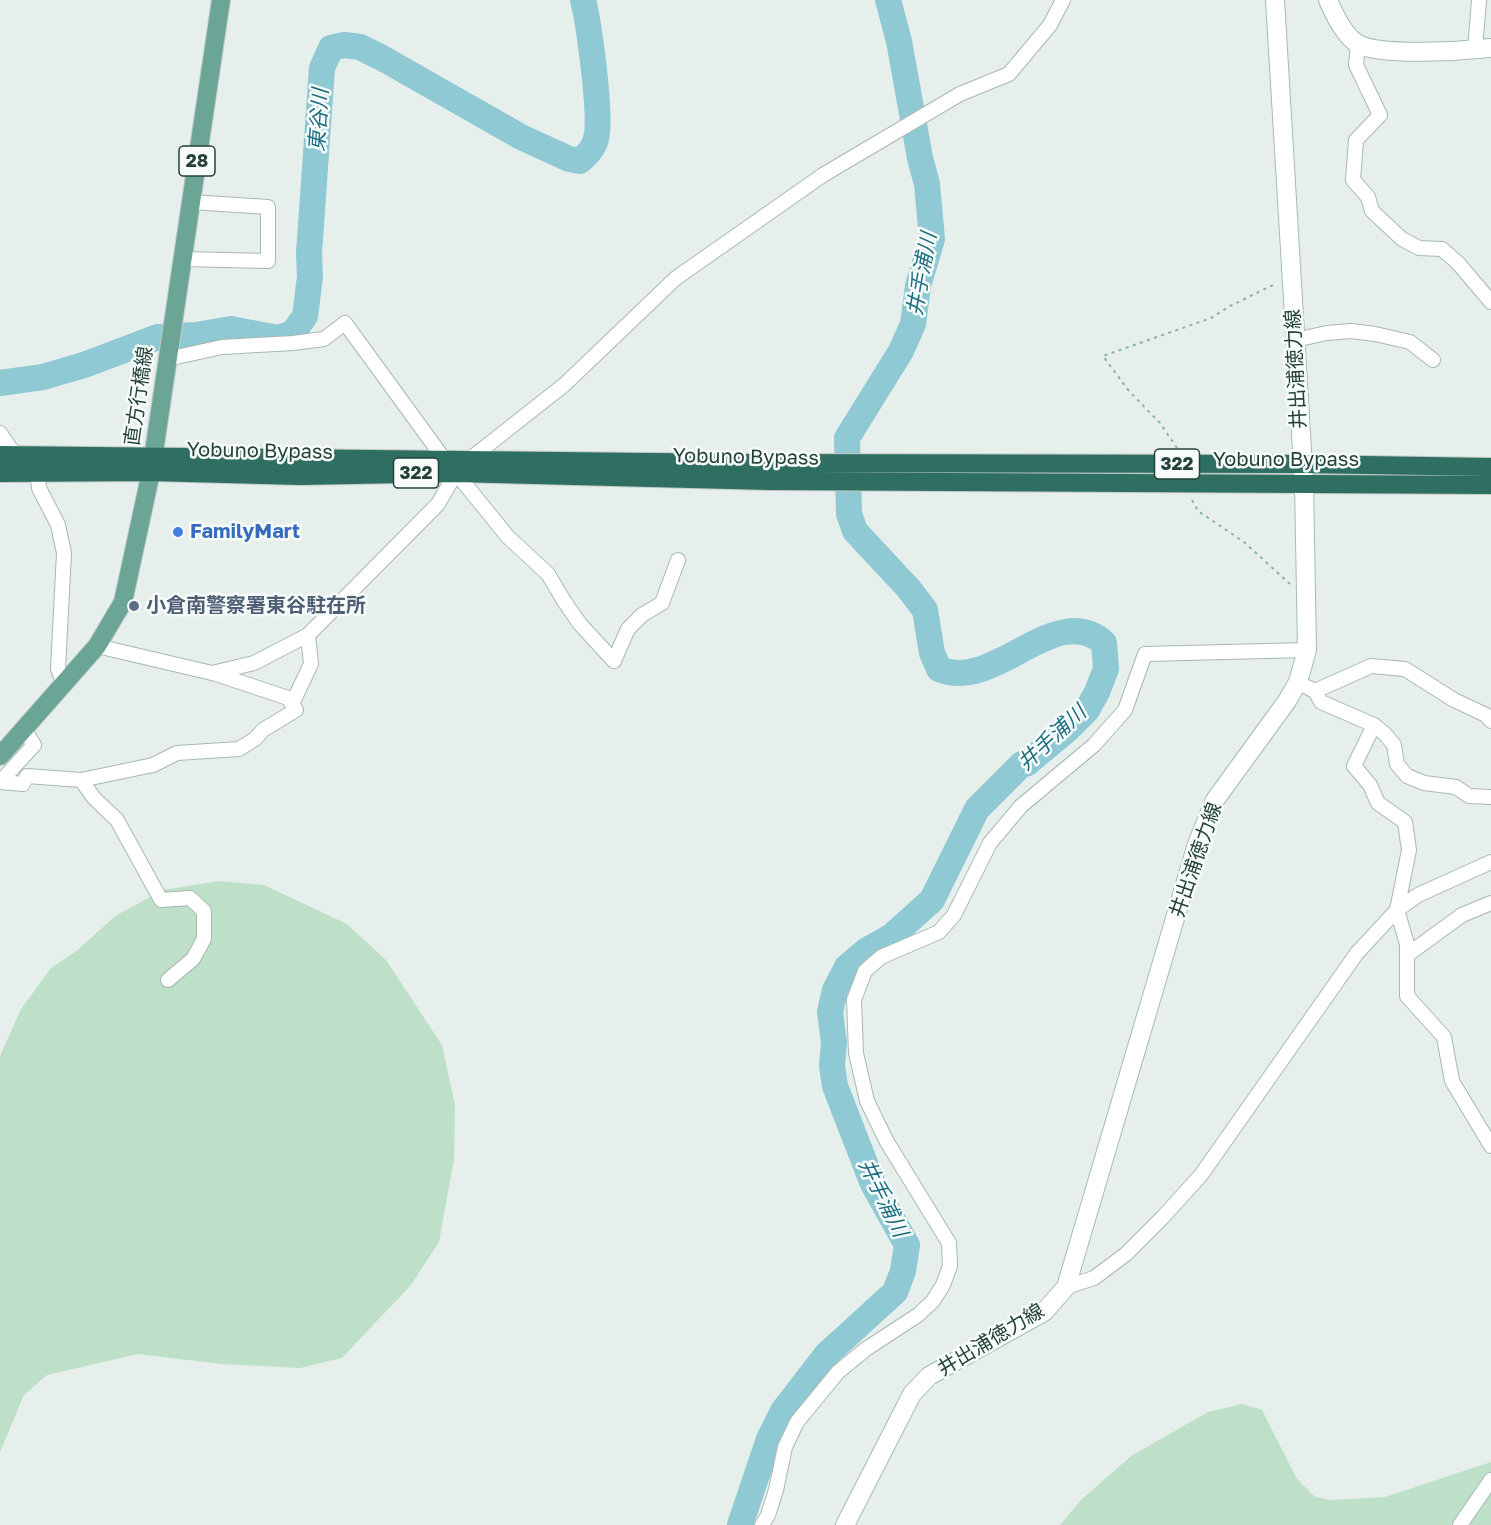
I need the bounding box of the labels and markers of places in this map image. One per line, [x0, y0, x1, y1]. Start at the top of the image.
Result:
place label: FamilyMart [190, 520, 300, 544]
marker: FamilyMart [171, 525, 185, 539]
place label: 小倉南警察署東谷駐在所 [146, 594, 366, 618]
marker: 小倉南警察署東谷駐在所 [127, 599, 141, 613]

